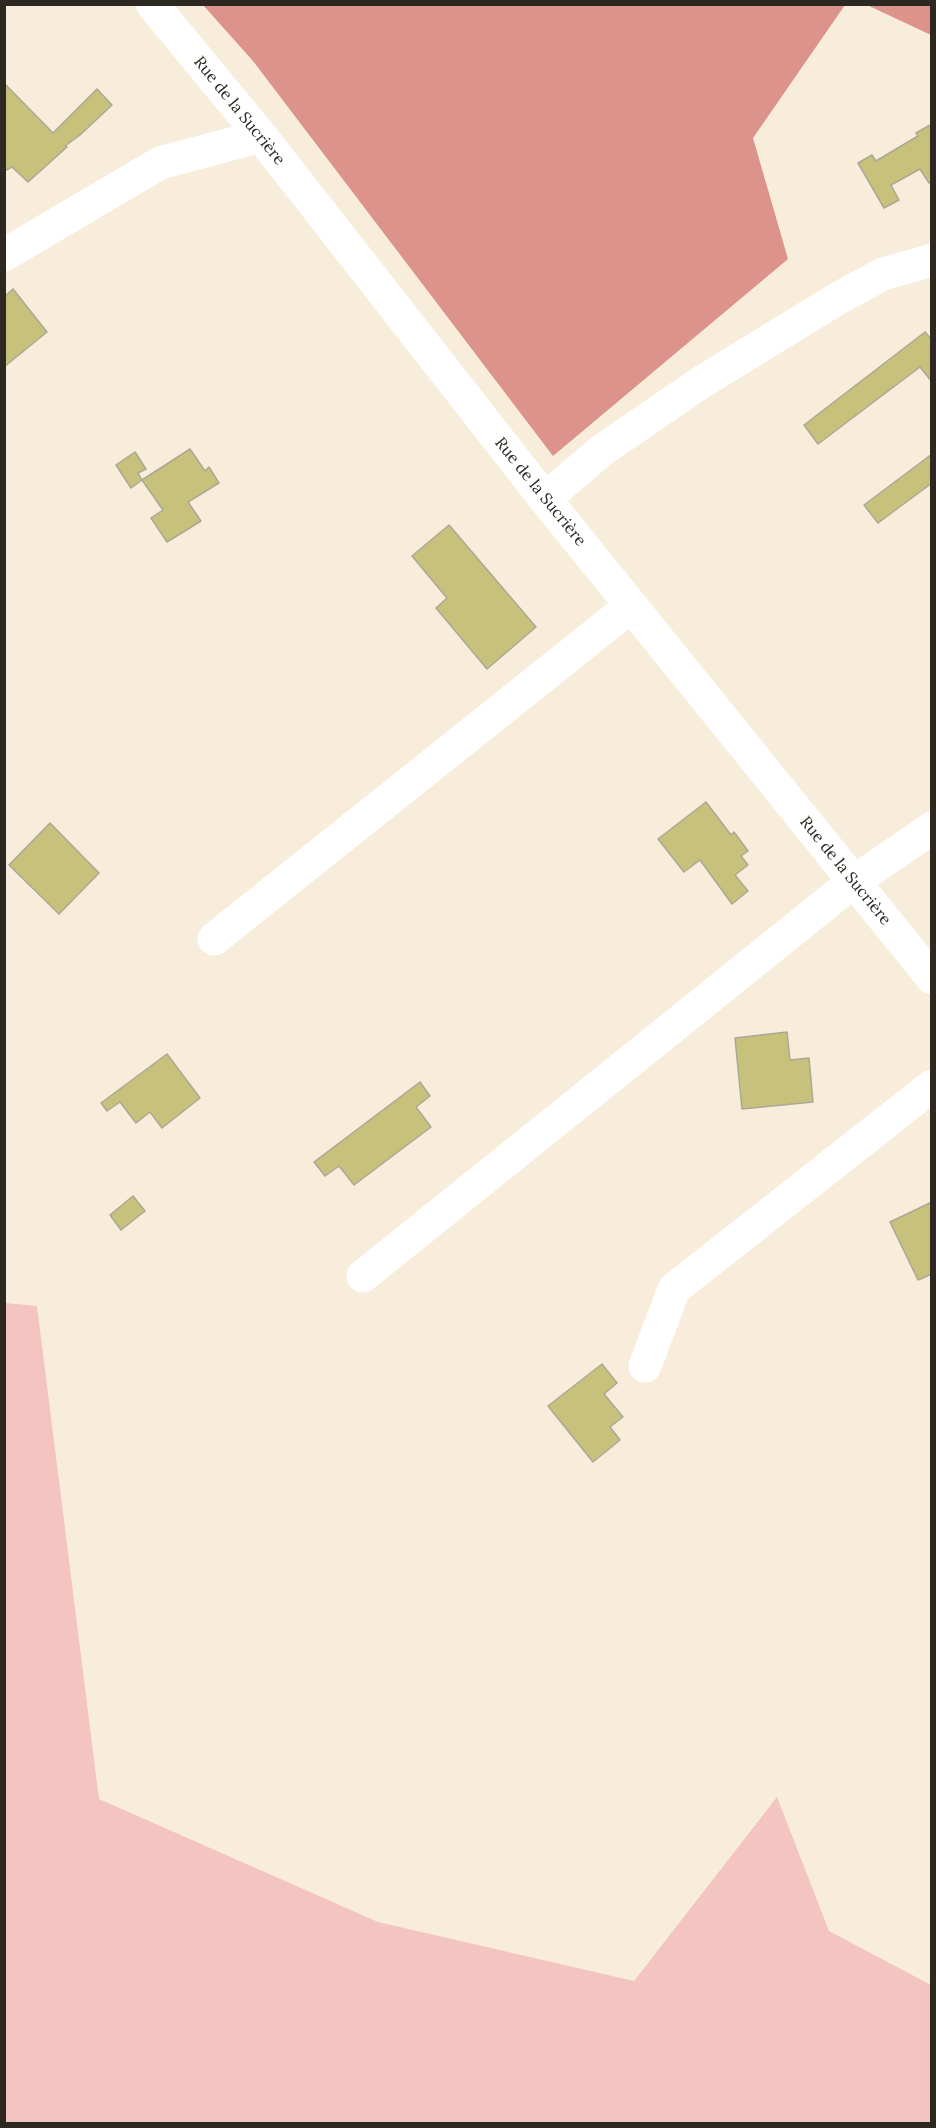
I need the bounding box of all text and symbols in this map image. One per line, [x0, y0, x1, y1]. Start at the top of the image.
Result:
street label: Rue de la Sucrière [189, 53, 289, 169]
street label: Rue de la Sucrière [490, 434, 590, 550]
street label: Rue de la Sucrière [795, 813, 895, 929]

